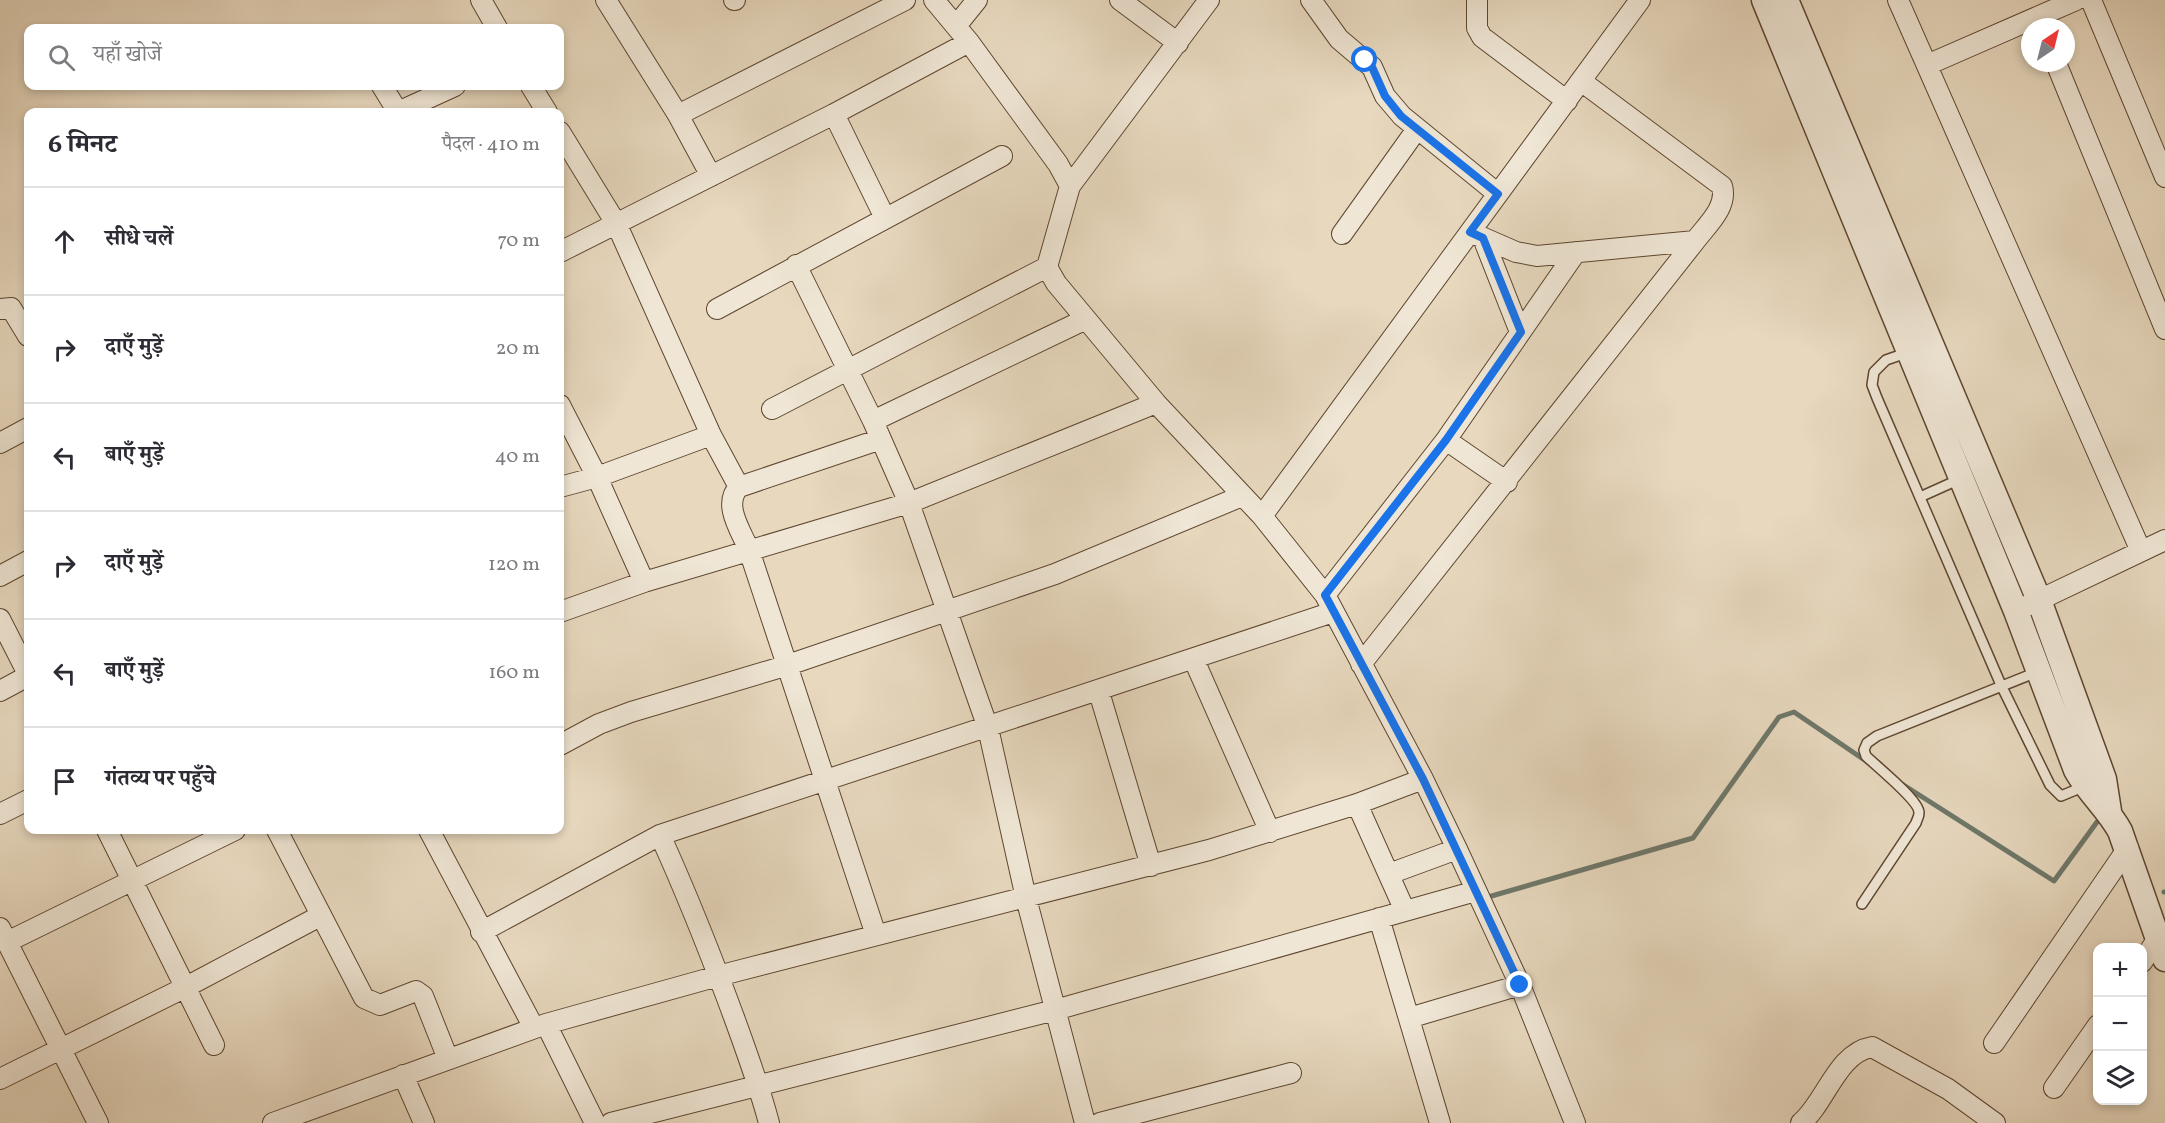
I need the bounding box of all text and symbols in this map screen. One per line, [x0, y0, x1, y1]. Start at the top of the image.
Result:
north arrow [2021, 18, 2075, 72]
search box [24, 24, 564, 90]
text: यहाँ खोजें [93, 40, 162, 71]
icon: search [45, 41, 78, 74]
route start [1351, 46, 1377, 72]
text: 6 मिनट [48, 127, 117, 163]
text: पैदल · 410 m [442, 131, 540, 159]
text: सीधे चलें [105, 224, 173, 255]
icon: ahead [48, 225, 81, 258]
text: 70 m [497, 227, 540, 255]
text: दाएँ मुड़ें [105, 332, 163, 363]
icon: right [48, 333, 81, 366]
text: 20 m [496, 335, 540, 363]
text: बाएँ मुड़ें [105, 440, 164, 471]
icon: left [48, 441, 81, 474]
text: 40 m [495, 443, 540, 471]
text: दाएँ मुड़ें [105, 548, 163, 579]
icon: right [48, 549, 81, 582]
text: 120 m [488, 551, 540, 579]
text: बाएँ मुड़ें [105, 656, 164, 687]
icon: left [48, 657, 81, 690]
text: 160 m [488, 659, 540, 687]
text: गंतव्य पर पहुँचे [105, 764, 216, 795]
icon: arrive [48, 765, 81, 798]
map controls [2093, 943, 2147, 1105]
button: + [2093, 943, 2147, 997]
route end [1506, 971, 1532, 997]
button: − [2093, 997, 2147, 1051]
button: layers [2093, 1051, 2147, 1105]

